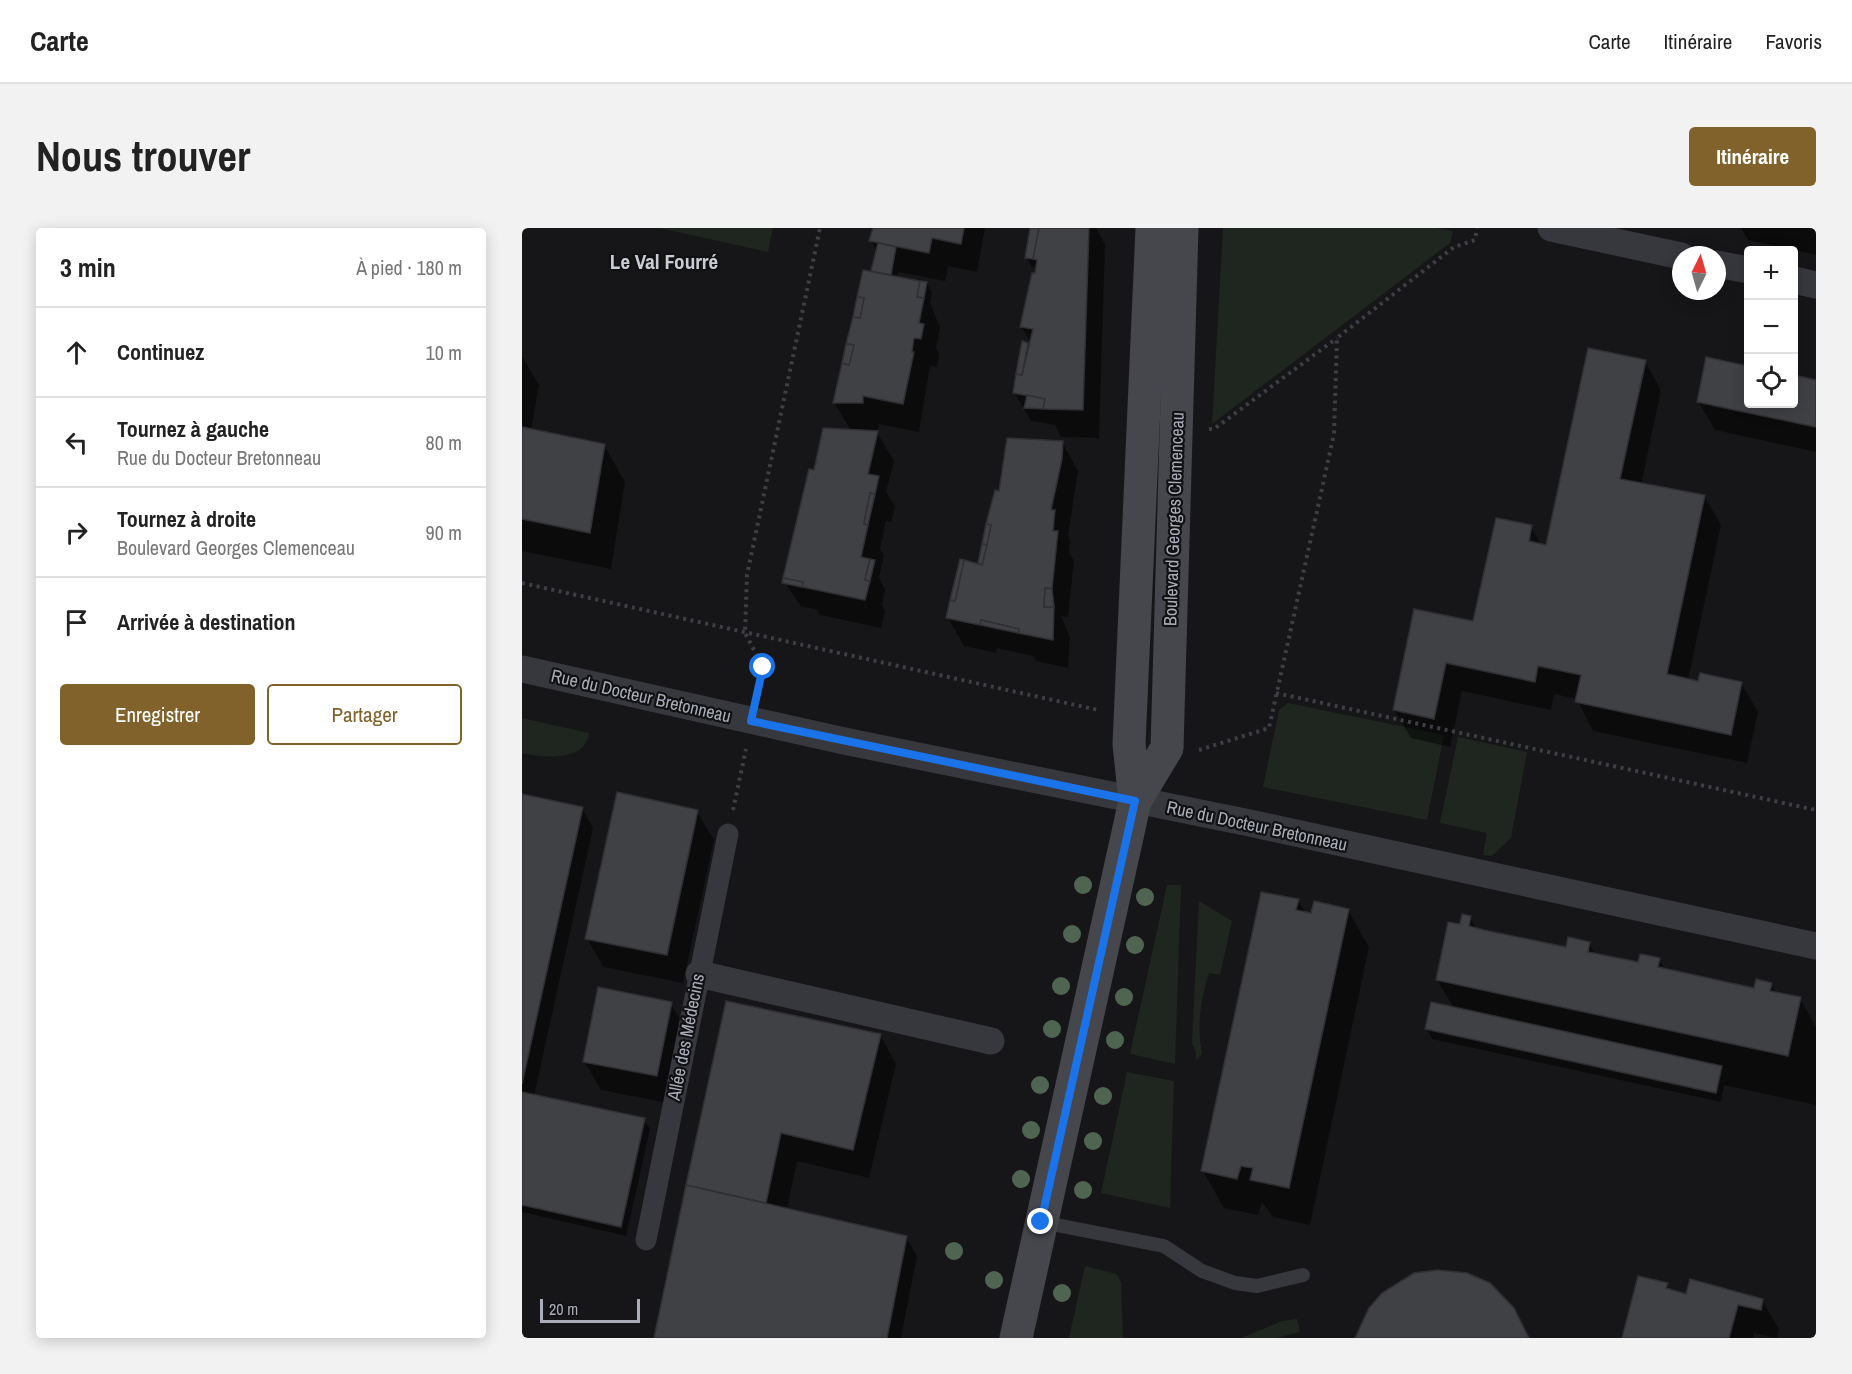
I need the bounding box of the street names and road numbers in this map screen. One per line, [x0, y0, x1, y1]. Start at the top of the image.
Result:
street label: Boulevard Georges Clemenceau [1157, 412, 1190, 626]
street label: Rue du Docteur Bretonneau [549, 663, 733, 728]
street label: Rue du Docteur Bretonneau [1165, 794, 1350, 857]
street label: Allée des Médecins [661, 971, 710, 1103]

